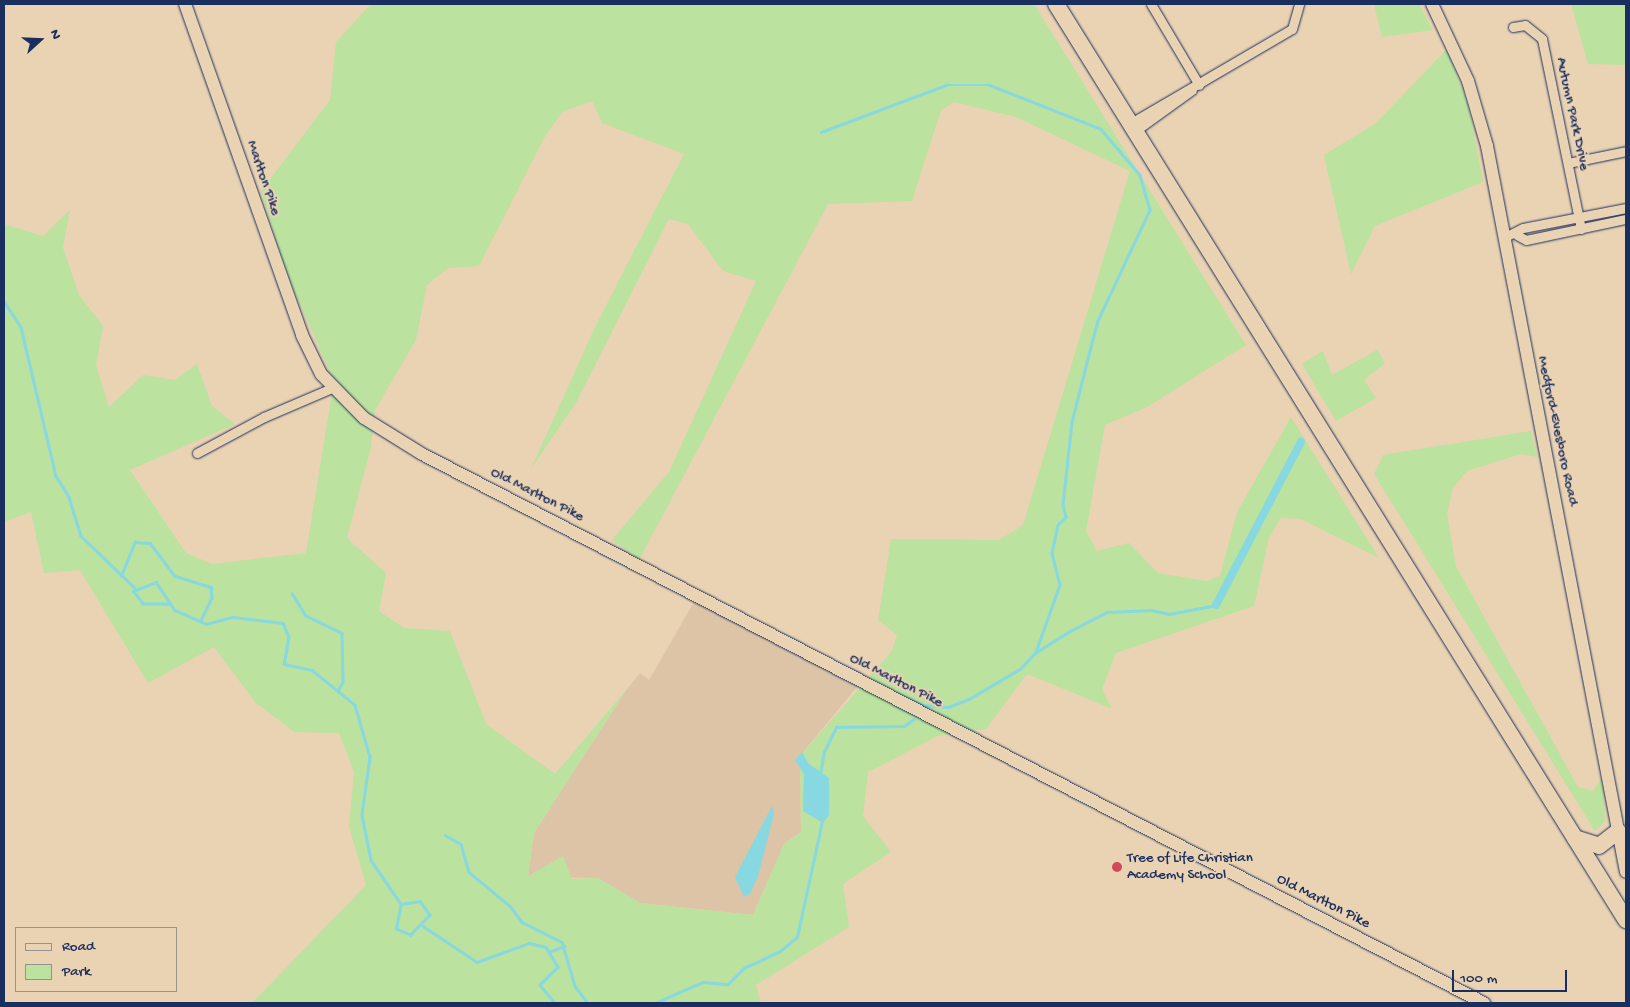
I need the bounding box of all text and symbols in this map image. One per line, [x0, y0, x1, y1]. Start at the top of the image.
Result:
north arrow [15, 15, 65, 65]
text: N [45, 27, 64, 42]
street label: Autumn Park Drive [1551, 56, 1593, 172]
street label: Marlton Pike [242, 138, 284, 218]
street label: Medford-Evesboro Road [1532, 355, 1582, 507]
street label: Old Marlton Pike [487, 464, 587, 526]
street label: Old Marlton Pike [846, 650, 946, 712]
place label: Tree of Life Christian Academy School [1127, 849, 1253, 884]
marker: Tree of Life Christian Academy School [1111, 861, 1123, 873]
street label: Old Marlton Pike [1273, 871, 1373, 933]
legend [15, 927, 178, 992]
text: Road [62, 938, 95, 956]
scale bar [1455, 960, 1570, 992]
text: Park [62, 963, 91, 981]
text: 100 m [1460, 970, 1497, 988]

